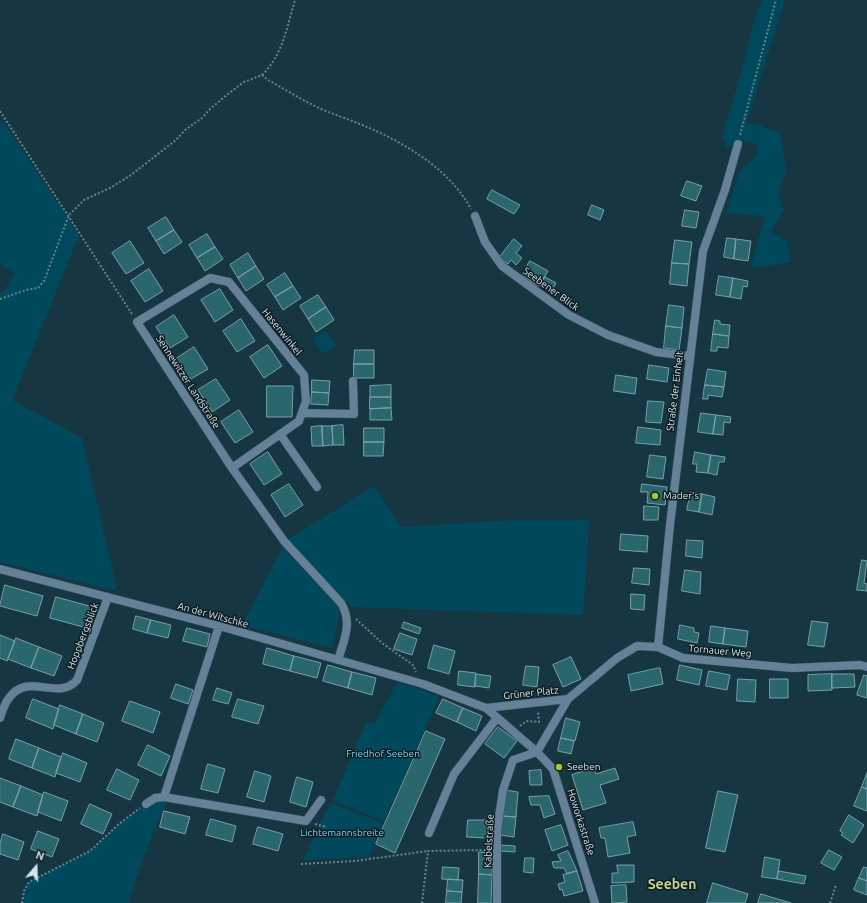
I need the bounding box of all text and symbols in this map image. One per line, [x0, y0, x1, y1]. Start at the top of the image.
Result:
street label: Seebener Blick [521, 265, 581, 313]
street label: Hasenwinkel [260, 306, 304, 358]
street label: Sennewitzer Landstraße [153, 333, 223, 431]
street label: Straße der Einheit [664, 350, 686, 432]
place label: Mader's [663, 490, 699, 502]
marker: Mader's [650, 491, 660, 501]
street label: An der Witschke [176, 600, 250, 630]
street label: Hoppbergsblick [65, 601, 101, 671]
street label: Tornauer Weg [688, 642, 752, 660]
street label: Grüner Platz [503, 684, 559, 702]
park label: Friedhof Seeben [346, 748, 420, 760]
place label: Seeben [567, 761, 600, 773]
marker: Seeben [554, 762, 564, 772]
street label: Howorkastraße [565, 787, 597, 857]
street label: Kabelstraße [482, 814, 496, 868]
park label: Lichtemannsbreite [300, 827, 384, 839]
north arrow [16, 847, 56, 887]
text: N [34, 849, 46, 863]
district label: Seeben [648, 876, 696, 892]

